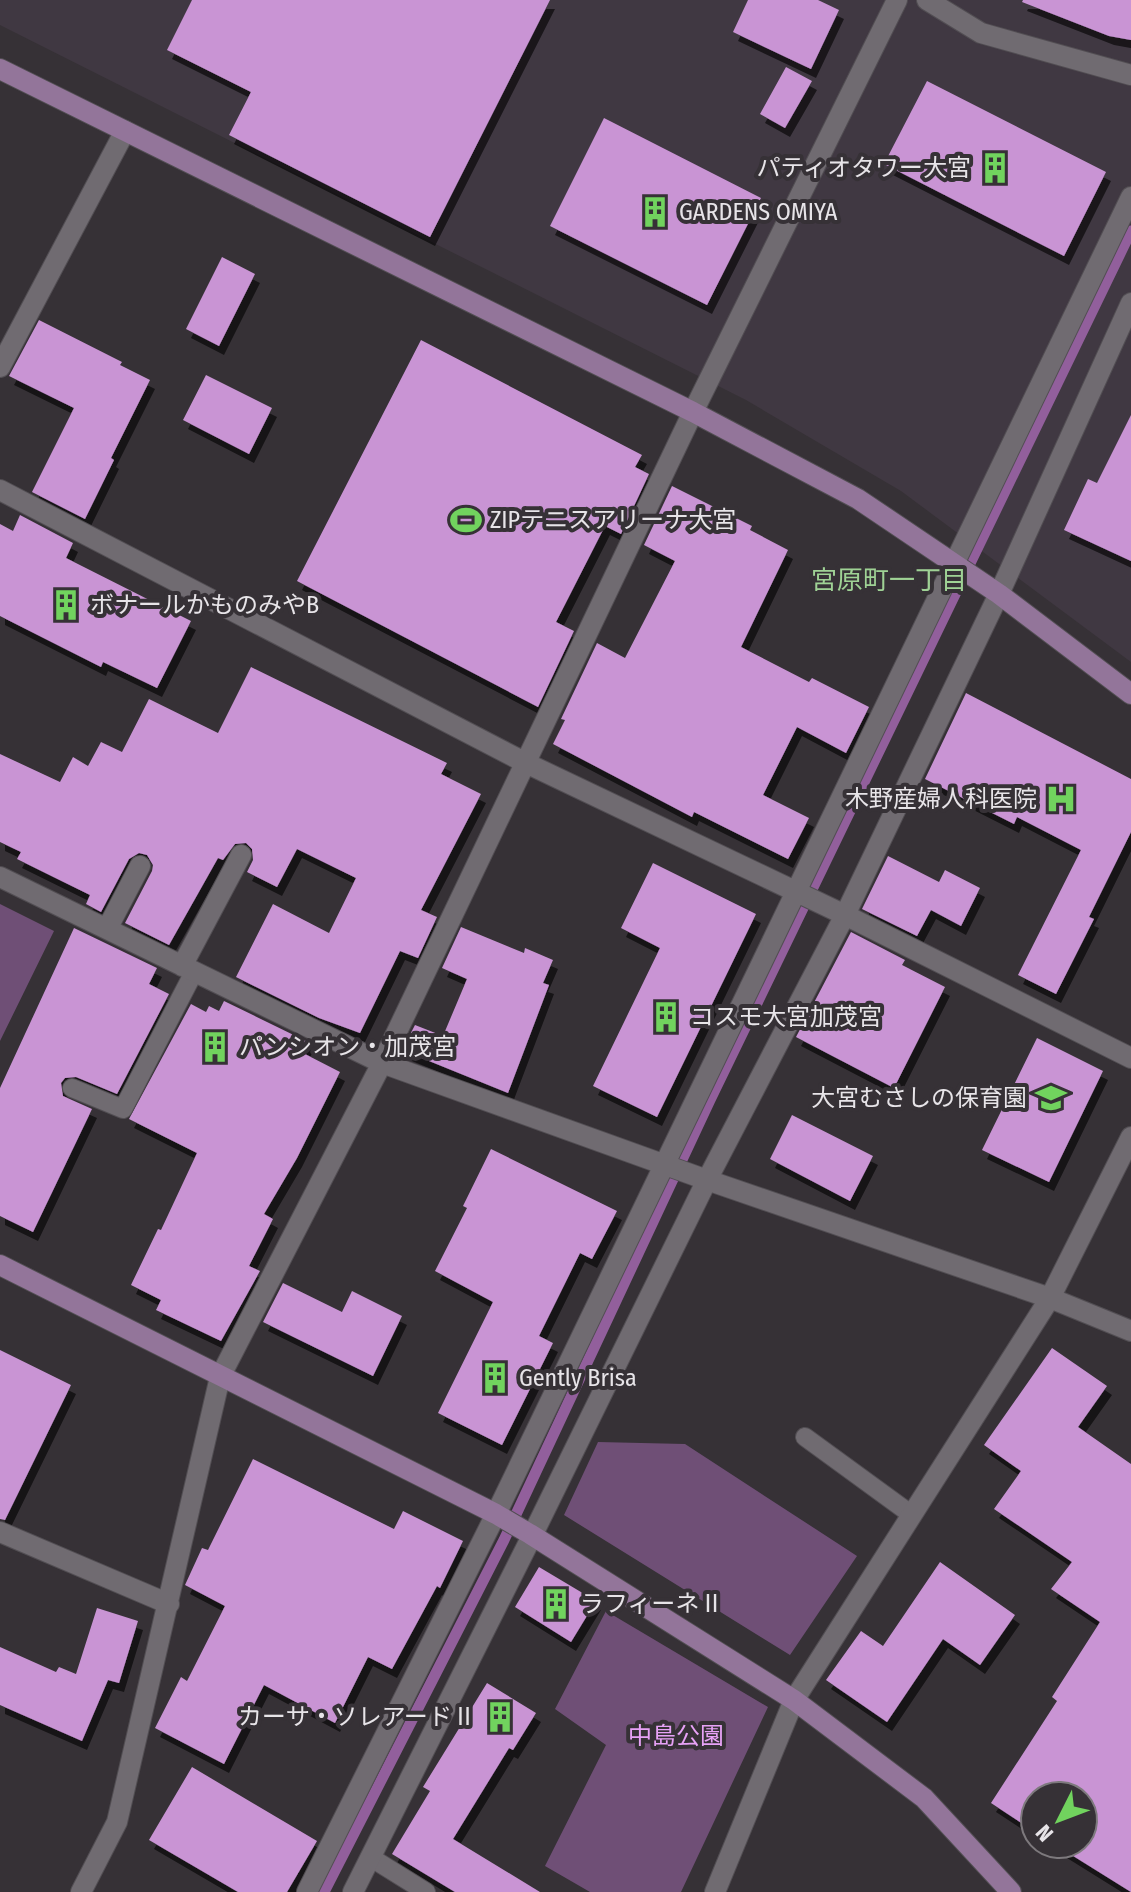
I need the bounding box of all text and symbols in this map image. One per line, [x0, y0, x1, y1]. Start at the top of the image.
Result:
building icon: パティオタワー大宮 [978, 151, 1012, 185]
place label: パティオタワー大宮 [756, 154, 971, 182]
building icon: GARDENS OMIYA [638, 195, 672, 229]
place label: GARDENS OMIYA [679, 198, 838, 226]
sports icon: ZIPテニスアリーナ大宮 [449, 503, 483, 537]
place label: ZIPテニスアリーナ大宮 [490, 506, 736, 534]
district label: 宮原町一丁目 [811, 565, 967, 596]
building icon: ボナールかものみやB [49, 588, 83, 622]
place label: ボナールかものみやB [90, 591, 319, 619]
hospital icon: 木野産婦人科医院 [1044, 782, 1078, 816]
place label: 木野産婦人科医院 [845, 785, 1037, 813]
building icon: コスモ大宮加茂宮 [649, 1000, 683, 1034]
place label: コスモ大宮加茂宮 [690, 1003, 882, 1031]
building icon: パンシオン・加茂宮 [198, 1030, 232, 1064]
place label: パンシオン・加茂宮 [239, 1033, 456, 1061]
school or university icon: 大宮むさしの保育園 [1034, 1081, 1068, 1115]
place label: 大宮むさしの保育園 [811, 1084, 1027, 1112]
building icon: Gently Brisa [478, 1361, 512, 1395]
place label: Gently Brisa [519, 1364, 637, 1392]
building icon: ラフィーネⅡ [539, 1587, 573, 1621]
place label: ラフィーネⅡ [580, 1590, 724, 1618]
building icon: カーサ・ソレアードⅡ [483, 1700, 517, 1734]
place label: カーサ・ソレアードⅡ [238, 1703, 476, 1731]
park label: 中島公園 [628, 1722, 724, 1750]
north arrow [1019, 1780, 1099, 1860]
text: N [1030, 1819, 1059, 1847]

